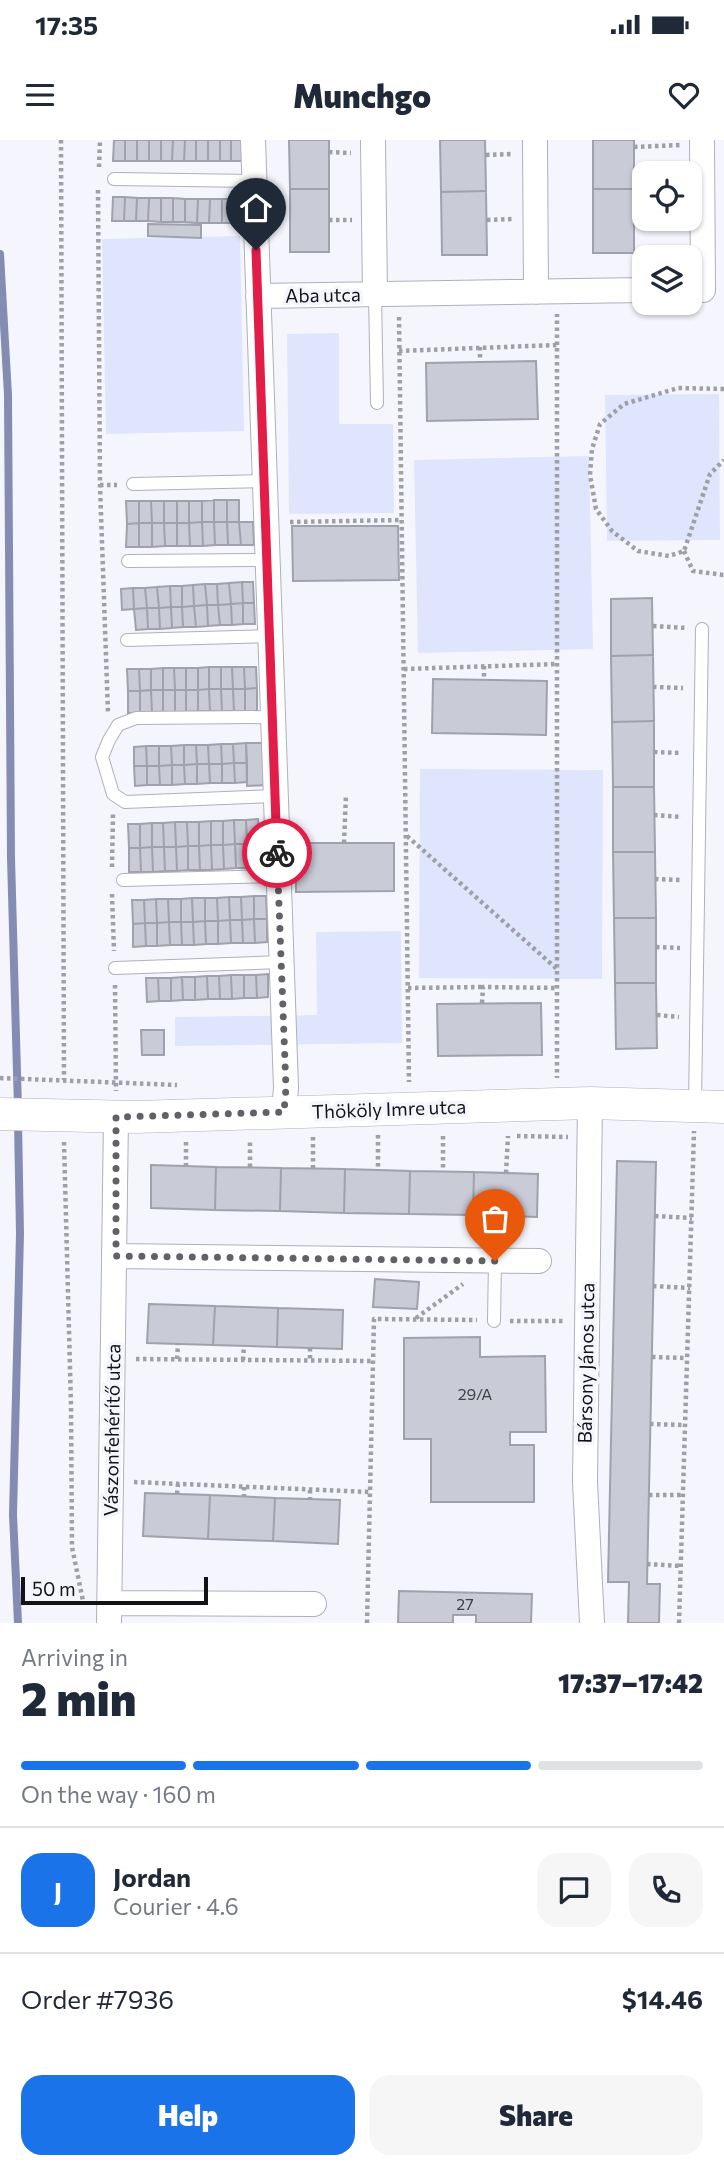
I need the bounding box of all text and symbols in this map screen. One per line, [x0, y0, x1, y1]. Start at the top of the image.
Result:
text: 17:35 [35, 9, 98, 40]
text: Munchgo [293, 75, 431, 115]
icon: menu [21, 76, 59, 114]
icon: heart [665, 76, 703, 114]
map controls [632, 161, 702, 315]
button: locate [632, 161, 702, 231]
pin [226, 178, 286, 250]
icon: home [237, 189, 275, 227]
button: layers [632, 245, 702, 315]
street label: Aba utca [285, 282, 361, 307]
courier [242, 818, 312, 888]
icon: bike [258, 834, 296, 872]
street label: Thököly Imre utca [311, 1094, 467, 1123]
pin [465, 1189, 525, 1261]
icon: bag [476, 1200, 514, 1238]
street label: Bársony János utca [573, 1282, 598, 1444]
street label: Vászonfehérítő utca [98, 1343, 125, 1517]
house number: 29/A [458, 1384, 492, 1403]
scale bar [21, 1574, 208, 1606]
text: 50 m [32, 1577, 76, 1600]
house number: 27 [456, 1594, 474, 1613]
text: Arriving in [21, 1643, 128, 1671]
text: 17:37–17:42 [558, 1667, 703, 1698]
text: 2 min [21, 1669, 137, 1725]
text: On the way · 160 m [21, 1780, 216, 1808]
button: chat [537, 1853, 611, 1927]
button: phone [629, 1853, 703, 1927]
text: Jordan [113, 1861, 191, 1892]
text: J [54, 1875, 62, 1906]
text: Courier · 4.6 [113, 1892, 239, 1920]
text: Order #7936 [21, 1983, 174, 2014]
text: $14.46 [622, 1983, 703, 2014]
button: Help [21, 2075, 355, 2155]
button: Share [369, 2075, 703, 2155]

